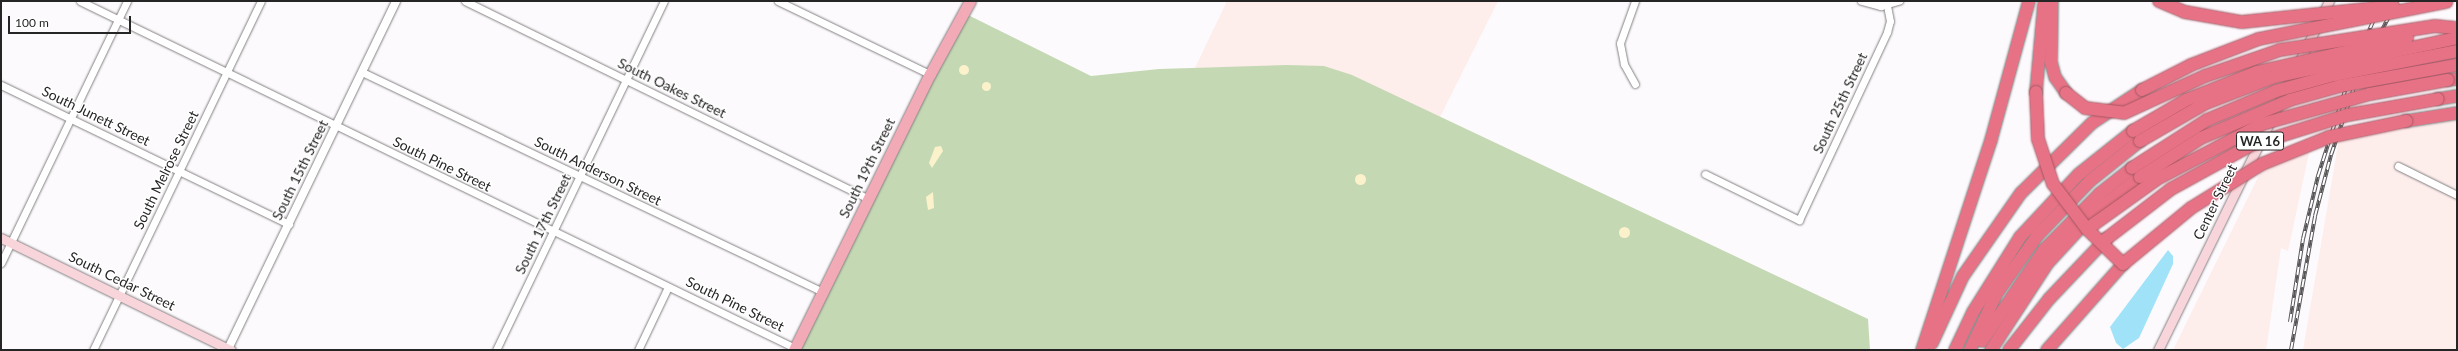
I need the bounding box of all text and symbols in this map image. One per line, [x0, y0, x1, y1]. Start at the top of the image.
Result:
scale bar [10, 8, 133, 34]
text: 100 m [15, 15, 49, 30]
street label: South 25th Street [1809, 50, 1871, 156]
street label: South Oakes Street [615, 55, 729, 121]
street label: South Junett Street [39, 82, 153, 150]
street label: South Melrose Street [130, 108, 202, 232]
street label: South 19th Street [836, 115, 898, 221]
street label: South 15th Street [269, 117, 331, 223]
road number: WA 16 [2235, 130, 2285, 152]
street label: South Pine Street [390, 133, 494, 195]
street label: South Anderson Street [532, 133, 664, 209]
street label: Center Street [2189, 161, 2241, 243]
street label: South 17th Street [512, 171, 574, 277]
street label: South Cedar Street [66, 248, 178, 314]
street label: South Pine Street [683, 273, 787, 335]

